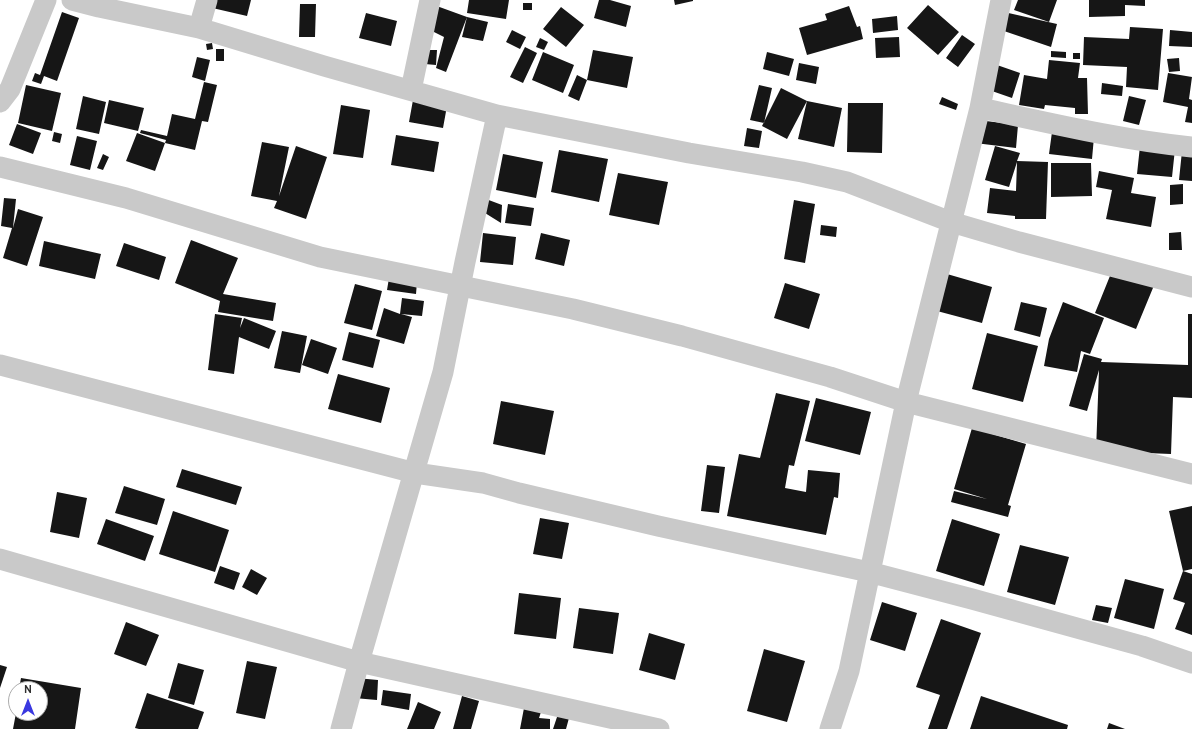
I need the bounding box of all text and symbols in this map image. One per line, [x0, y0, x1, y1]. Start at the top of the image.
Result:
north arrow [8, 681, 48, 721]
text: N [24, 683, 32, 697]

